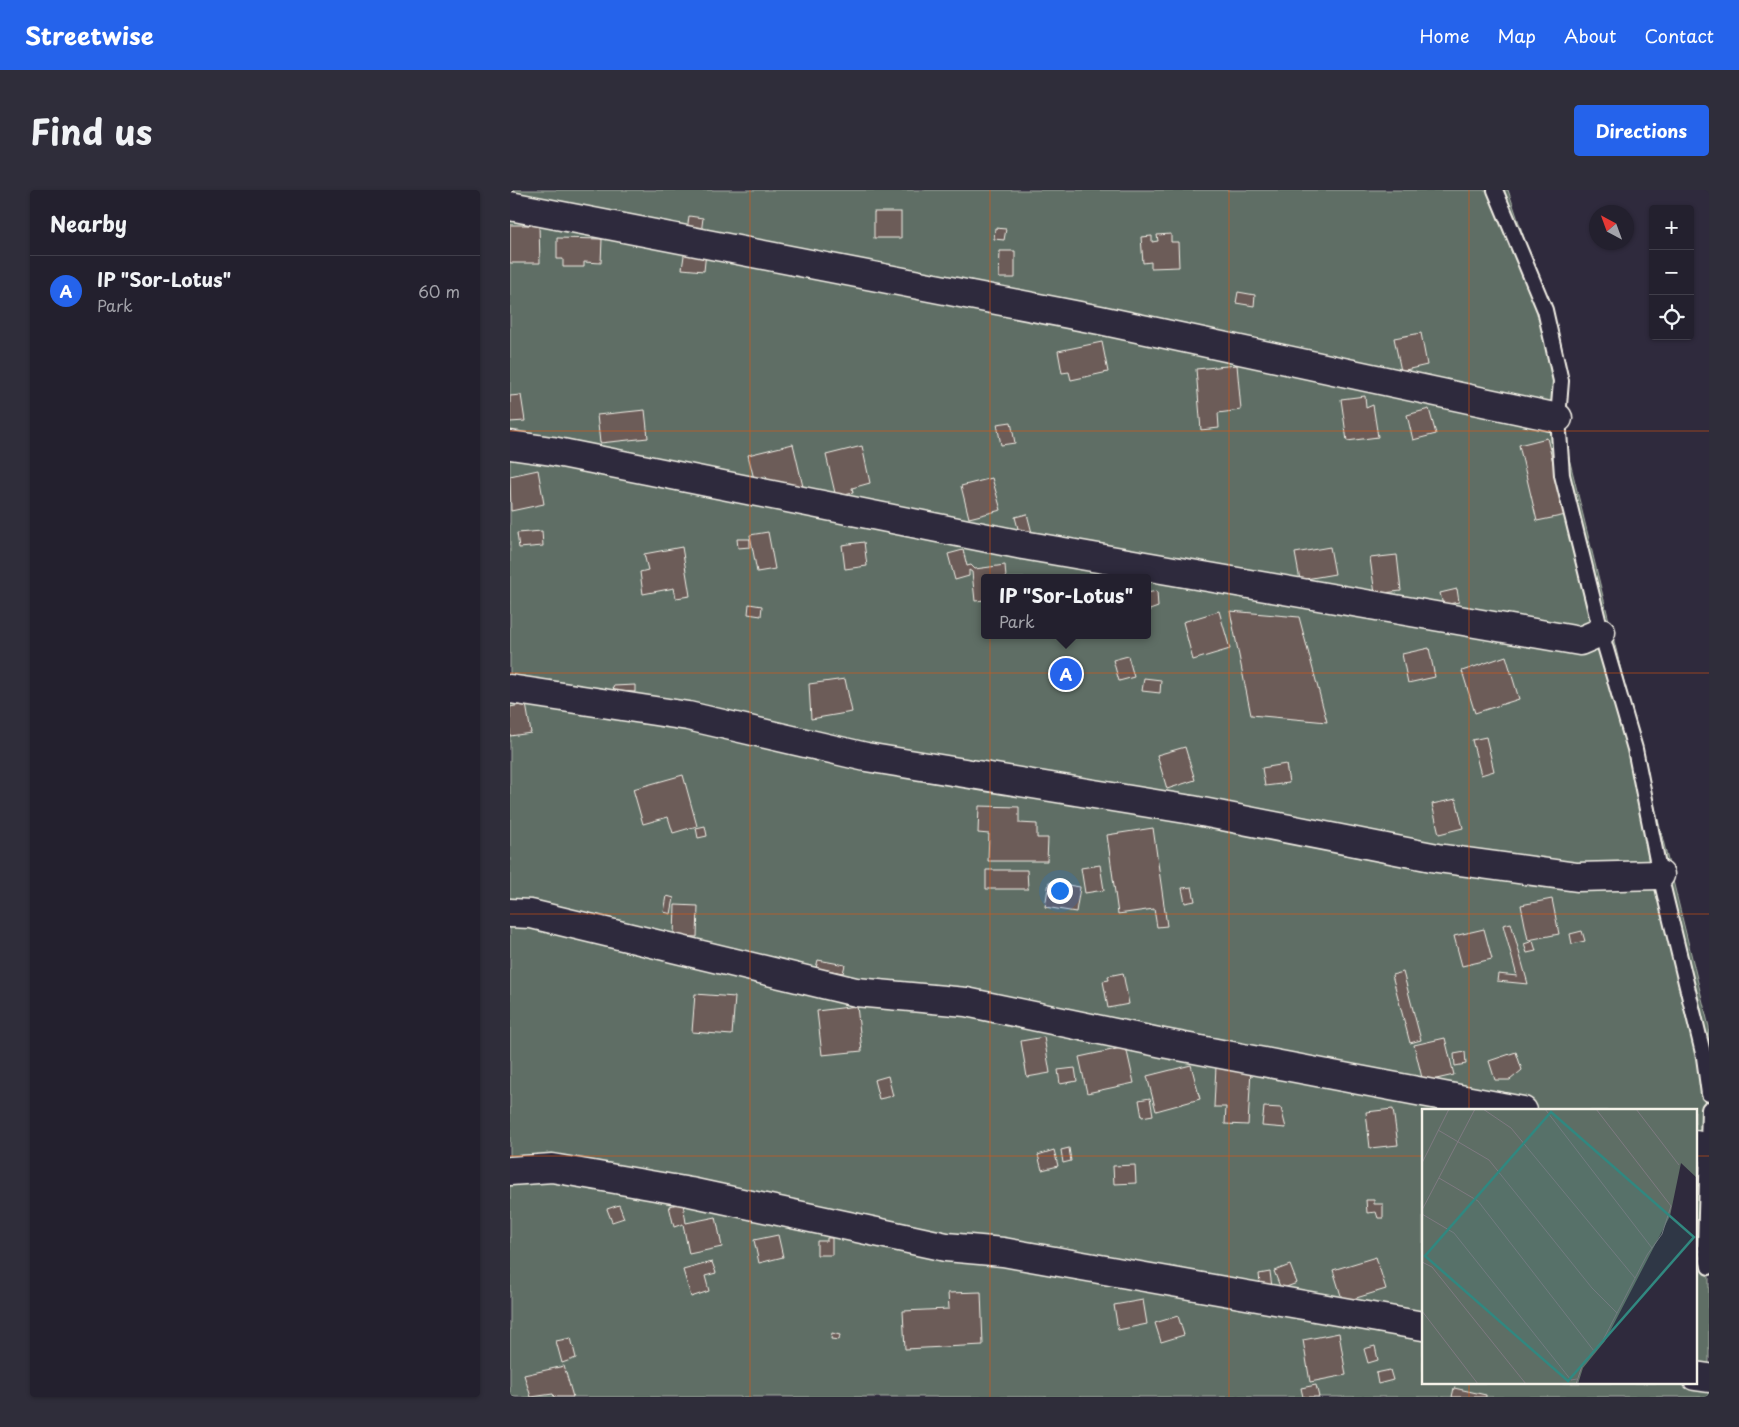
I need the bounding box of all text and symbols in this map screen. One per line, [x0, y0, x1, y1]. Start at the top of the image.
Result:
text: Streetwise [25, 17, 154, 53]
text: Home [1419, 22, 1469, 49]
text: Map [1497, 22, 1536, 49]
text: About [1564, 22, 1616, 49]
text: Contact [1644, 22, 1714, 49]
text: Find us [30, 104, 152, 157]
button: Directions [1574, 105, 1709, 156]
north arrow [1589, 205, 1634, 250]
map controls [1649, 205, 1694, 340]
button: + [1649, 205, 1694, 250]
text: Nearby [50, 207, 127, 239]
button: − [1649, 250, 1694, 295]
text: IP "Sor-Lotus" [97, 265, 231, 293]
text: A [60, 279, 72, 303]
text: 60 m [418, 279, 460, 303]
text: Park [97, 293, 133, 317]
button: locate [1649, 295, 1694, 340]
popup [981, 574, 1151, 639]
text: IP "Sor-Lotus" [999, 581, 1133, 609]
text: Park [999, 609, 1035, 633]
pin: A [1050, 655, 1082, 693]
your location [1047, 878, 1073, 904]
inset map [1422, 1109, 1696, 1384]

